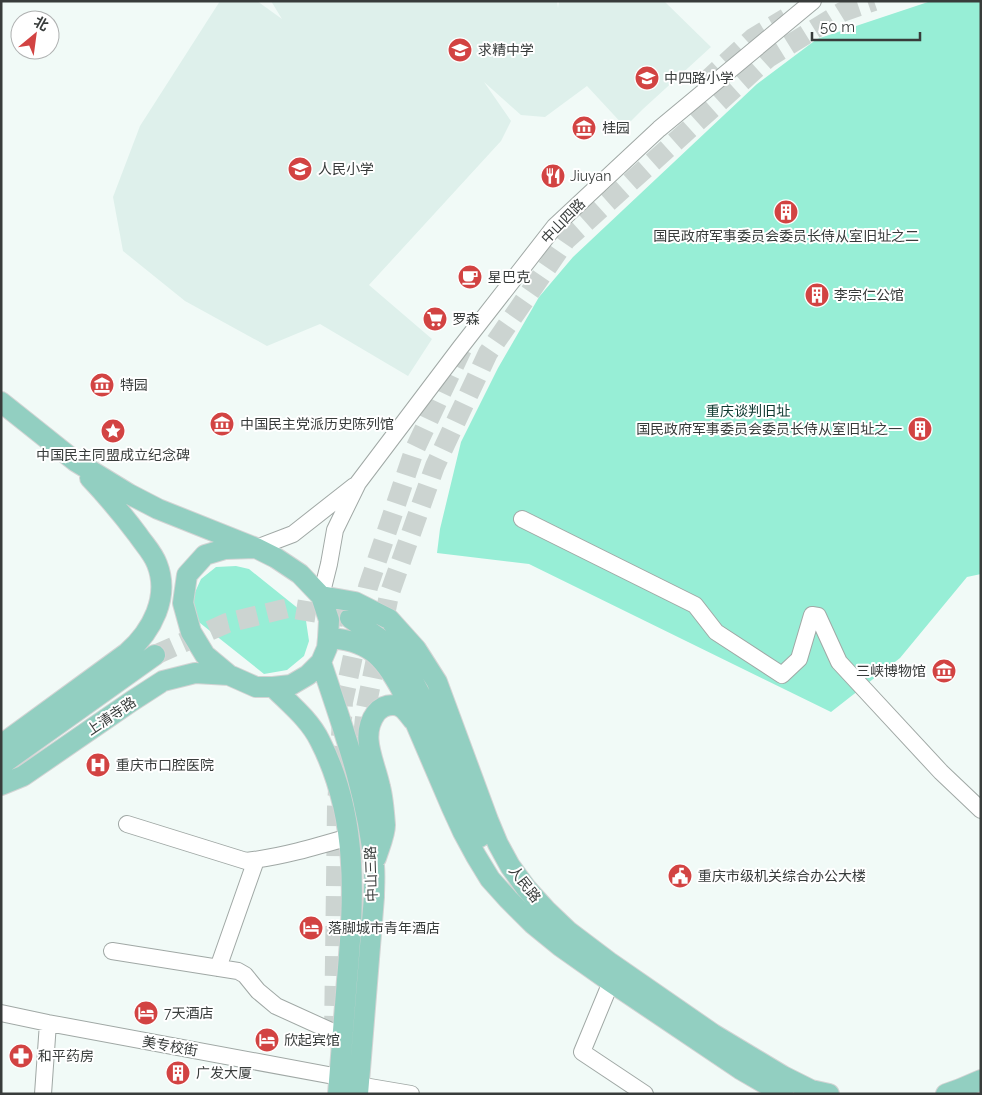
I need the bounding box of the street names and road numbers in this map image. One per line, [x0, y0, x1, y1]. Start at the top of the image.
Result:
street label: 中山四路 [538, 195, 588, 247]
street label: 上清寺路 [83, 694, 139, 738]
street label: 中山三路 [362, 846, 380, 902]
street label: 人民路 [506, 863, 544, 905]
street label: 美专校街 [141, 1033, 199, 1059]

